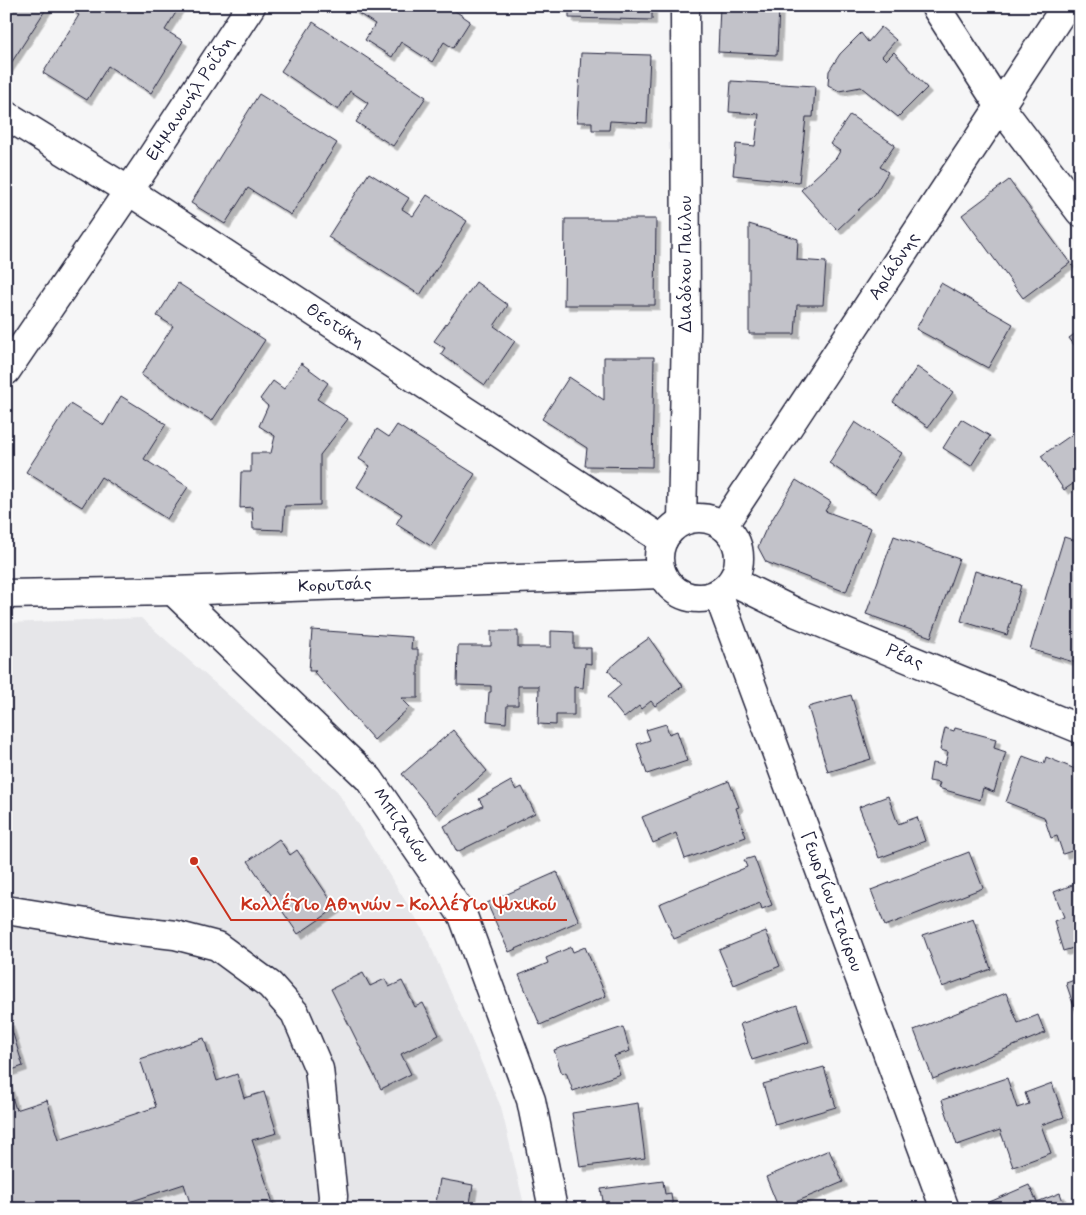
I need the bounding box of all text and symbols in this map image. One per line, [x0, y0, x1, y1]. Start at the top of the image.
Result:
street label: Εμμανουήλ Ροΐδη [140, 31, 240, 165]
street label: Διαδόχου Παύλου [674, 196, 698, 332]
street label: Αριάδνης [863, 228, 925, 305]
street label: Θεοτόκη [301, 298, 370, 354]
street label: Κορυτσάς [298, 572, 372, 599]
street label: Ρέας [883, 639, 927, 676]
street label: Μπιζανίου [367, 783, 435, 868]
street label: Γεωργίου Σταύρου [795, 828, 868, 975]
callout: Κολλέγιο Αθηνών - Κολλέγιο Ψυχικού [231, 886, 567, 920]
text: Κολλέγιο Αθηνών - Κολλέγιο Ψυχικού [241, 892, 557, 917]

